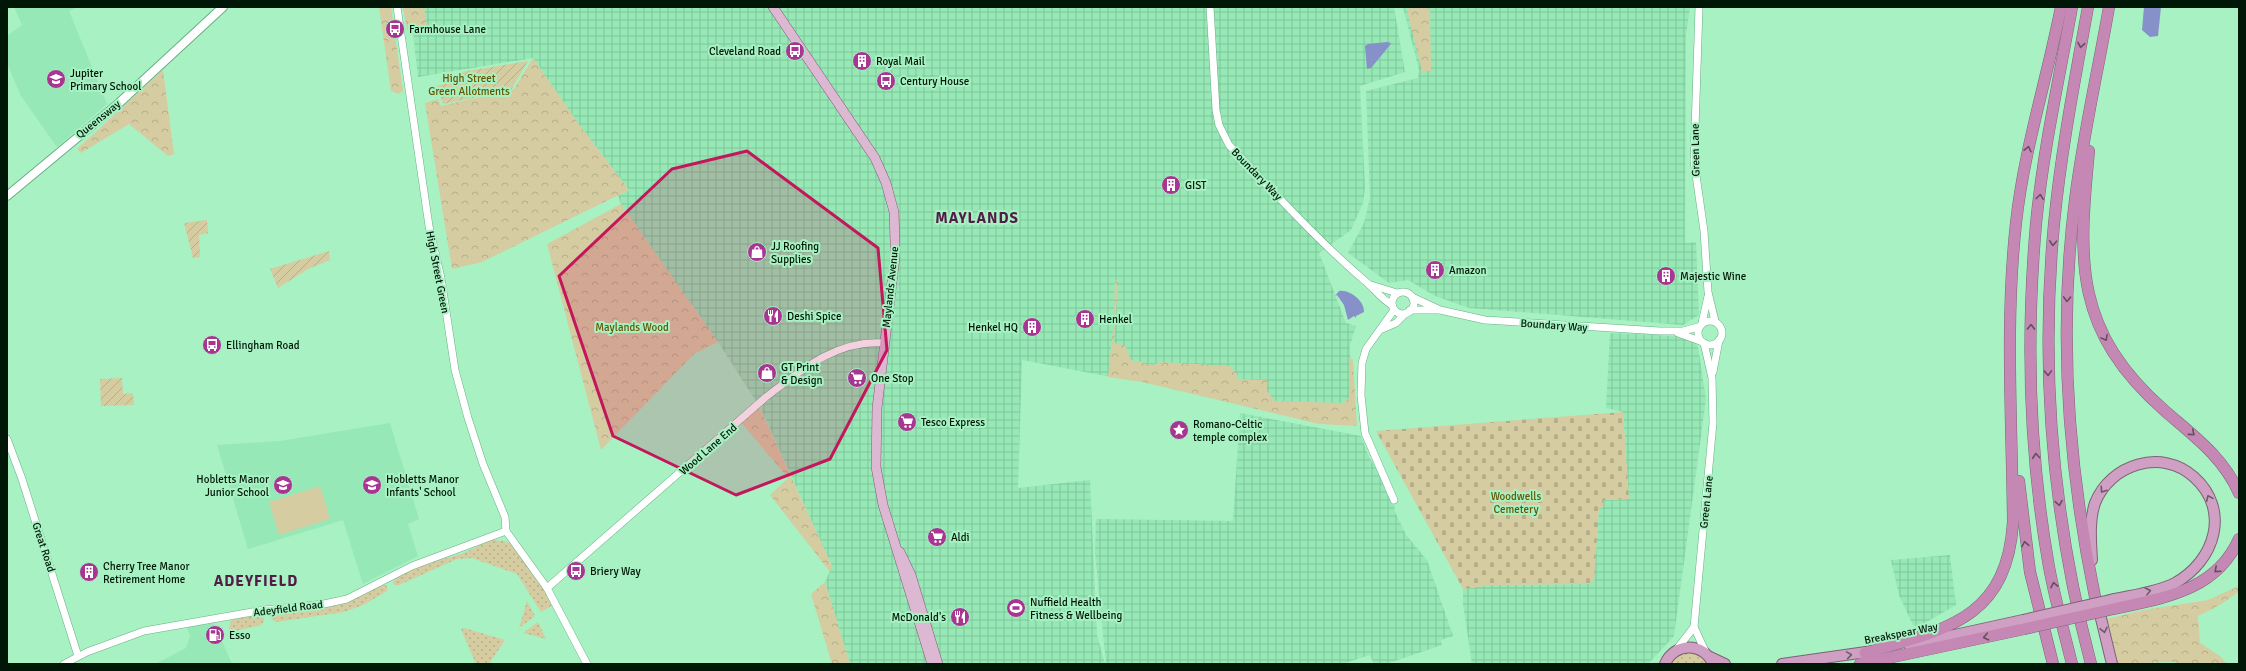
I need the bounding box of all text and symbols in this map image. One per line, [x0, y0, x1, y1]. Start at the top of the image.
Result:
bus stop icon: Farmhouse Lane [384, 18, 406, 40]
place label: Farmhouse Lane [409, 23, 486, 36]
bus stop icon: Cleveland Road [784, 40, 806, 62]
one-way arrow [2078, 42, 2086, 49]
place label: Cleveland Road [709, 45, 781, 58]
building icon: Royal Mail [851, 50, 873, 72]
place label: Royal Mail [876, 55, 925, 68]
place label: Jupiter Primary School [70, 67, 141, 93]
school or university icon: Jupiter Primary School [45, 68, 67, 90]
bus stop icon: Century House [875, 70, 897, 92]
park label: High Street Green Allotments [428, 72, 510, 98]
place label: Century House [900, 75, 969, 88]
street label: Queensway [73, 97, 124, 141]
street label: Green Lane [1689, 123, 1702, 177]
street label: Boundary Way [1229, 146, 1285, 204]
one-way arrow [2024, 146, 2032, 152]
building icon: GIST [1160, 174, 1182, 196]
place label: GIST [1185, 179, 1207, 192]
one-way arrow [2035, 194, 2044, 200]
district label: MAYLANDS [935, 209, 1019, 227]
street label: High Street Green [423, 230, 452, 314]
place label: JJ Roofing Supplies [771, 240, 819, 266]
one-way arrow [2049, 240, 2057, 246]
shop icon: JJ Roofing Supplies [746, 241, 768, 263]
street label: Maylands Avenue [880, 246, 901, 328]
building icon: Amazon [1424, 259, 1446, 281]
place label: Amazon [1449, 264, 1487, 277]
building icon: Majestic Wine [1655, 265, 1677, 287]
place label: Majestic Wine [1680, 270, 1746, 283]
one-way arrow [2063, 296, 2071, 302]
restaurant icon: Deshi Spice [762, 305, 784, 327]
building icon: Henkel [1074, 308, 1096, 330]
place label: Deshi Spice [787, 310, 841, 323]
place label: Henkel [1099, 313, 1132, 326]
building icon: Henkel HQ [1021, 316, 1043, 338]
street label: Boundary Way [1520, 317, 1589, 334]
park label: Maylands Wood [595, 321, 669, 334]
place label: Henkel HQ [968, 321, 1018, 334]
one-way arrow [2026, 324, 2035, 330]
bus stop icon: Ellingham Road [201, 334, 223, 356]
one-way arrow [2100, 334, 2108, 341]
place label: Ellingham Road [226, 339, 300, 352]
place label: GT Print & Design [781, 361, 823, 387]
shop icon: GT Print & Design [756, 362, 778, 384]
supermarket icon: One Stop [846, 367, 868, 389]
one-way arrow [2044, 370, 2052, 376]
place label: One Stop [871, 372, 914, 385]
supermarket icon: Tesco Express [896, 411, 918, 433]
place label: Tesco Express [921, 416, 985, 429]
place label: Romano-Celtic temple complex [1193, 418, 1267, 444]
place icon: Romano-Celtic temple complex [1168, 419, 1190, 441]
street label: Wood Lane End [677, 421, 740, 478]
one-way arrow [2187, 429, 2194, 436]
one-way arrow [2032, 453, 2041, 459]
place label: Hobletts Manor Junior School [196, 473, 269, 499]
place label: Hobletts Manor Infants' School [386, 473, 459, 499]
school or university icon: Hobletts Manor Junior School [272, 474, 294, 496]
school or university icon: Hobletts Manor Infants' School [361, 474, 383, 496]
street label: Green Lane [1697, 475, 1716, 529]
one-way arrow [2100, 486, 2108, 493]
park label: Woodwells Cemetery [1491, 490, 1542, 516]
one-way arrow [2205, 495, 2213, 502]
one-way arrow [2054, 500, 2062, 506]
street label: Great Road [29, 521, 58, 574]
supermarket icon: Aldi [926, 526, 948, 548]
place label: Aldi [951, 531, 970, 544]
one-way arrow [2022, 541, 2030, 547]
place label: Cherry Tree Manor Retirement Home [103, 560, 189, 586]
bus stop icon: Briery Way [565, 560, 587, 582]
building icon: Cherry Tree Manor Retirement Home [78, 561, 100, 583]
place label: Briery Way [590, 565, 641, 578]
one-way arrow [2214, 566, 2222, 573]
district label: ADEYFIELD [214, 572, 298, 590]
one-way arrow [2050, 582, 2058, 588]
one-way arrow [2145, 588, 2151, 596]
place label: Nuffield Health Fitness & Wellbeing [1030, 596, 1122, 622]
sports icon: Nuffield Health Fitness & Wellbeing [1005, 597, 1027, 619]
street label: Adeyfield Road [253, 598, 324, 619]
restaurant icon: McDonald's [949, 606, 971, 628]
place label: McDonald's [891, 611, 946, 624]
street label: Breakspear Way [1863, 620, 1940, 647]
fuel station icon: Esso [204, 624, 226, 646]
one-way arrow [2099, 627, 2107, 634]
place label: Esso [229, 629, 251, 642]
one-way arrow [1983, 632, 1989, 640]
one-way arrow [1846, 651, 1852, 660]

